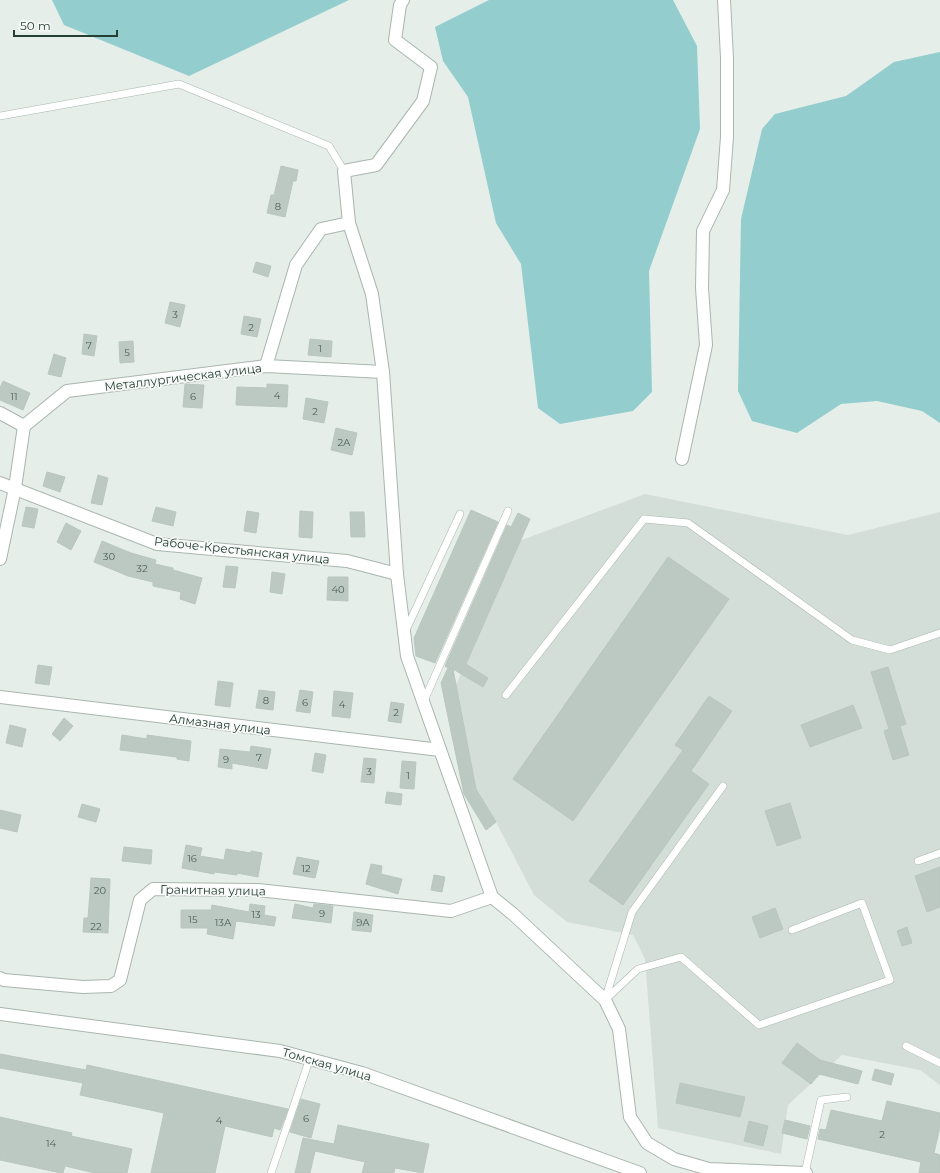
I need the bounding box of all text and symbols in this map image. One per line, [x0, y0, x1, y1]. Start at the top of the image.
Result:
scale bar [14, 12, 117, 38]
text: 50 m [20, 18, 51, 33]
house number: 8 [275, 200, 281, 213]
house number: 3 [172, 308, 178, 321]
house number: 2 [248, 321, 254, 334]
house number: 7 [86, 339, 92, 352]
house number: 1 [318, 342, 322, 355]
house number: 5 [124, 346, 130, 359]
street label: Металлургическая улица [103, 360, 263, 394]
house number: 4 [274, 389, 281, 402]
house number: 11 [10, 390, 18, 403]
house number: 6 [190, 390, 196, 403]
house number: 2 [312, 405, 318, 418]
house number: 2А [337, 436, 351, 449]
street label: Рабоче-Крестьянская улица [153, 533, 331, 567]
house number: 30 [103, 550, 116, 563]
house number: 32 [136, 562, 148, 575]
house number: 40 [331, 583, 345, 596]
house number: 8 [263, 694, 269, 707]
house number: 6 [302, 696, 308, 709]
house number: 4 [339, 698, 346, 711]
house number: 2 [393, 706, 399, 719]
street label: Алмазная улица [168, 710, 272, 738]
house number: 7 [256, 751, 262, 764]
house number: 9 [223, 753, 229, 766]
house number: 3 [366, 765, 372, 778]
house number: 1 [406, 769, 410, 782]
house number: 16 [187, 852, 197, 865]
house number: 12 [301, 862, 311, 875]
street label: Гранитная улица [160, 882, 266, 898]
house number: 20 [94, 884, 107, 897]
house number: 9 [319, 907, 325, 920]
house number: 13 [251, 908, 261, 921]
house number: 15 [188, 913, 198, 926]
house number: 13А [215, 916, 232, 929]
house number: 9А [356, 916, 370, 929]
house number: 22 [90, 920, 102, 933]
street label: Томская улица [281, 1044, 373, 1084]
house number: 6 [303, 1112, 309, 1125]
house number: 4 [216, 1114, 223, 1127]
house number: 2 [879, 1128, 885, 1141]
house number: 14 [46, 1137, 56, 1150]

